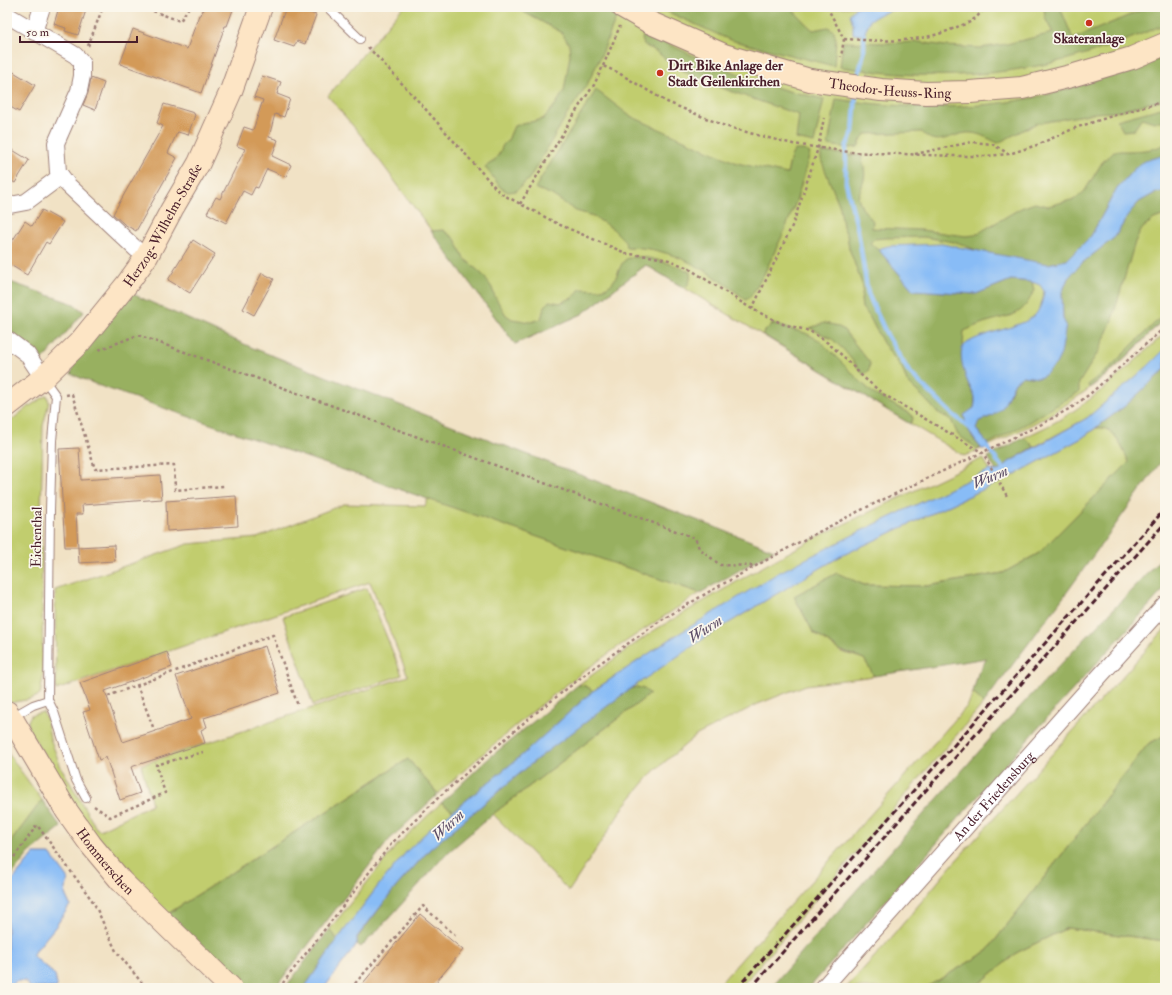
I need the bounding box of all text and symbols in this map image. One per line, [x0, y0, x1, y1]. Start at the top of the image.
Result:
scale bar [20, 18, 137, 44]
marker: Skateranlage [1084, 18, 1094, 28]
text: 50 m [26, 25, 50, 40]
place label: Skateranlage [1054, 30, 1125, 48]
place label: Dirt Bike Anlage der Stadt Geilenkirchen [668, 57, 784, 90]
marker: Dirt Bike Anlage der Stadt Geilenkirchen [655, 68, 665, 78]
street label: Theodor-Heuss-Ring [828, 75, 952, 102]
street label: Herzog-Wilhelm-Straße [120, 160, 206, 290]
water label: Wurm [969, 461, 1011, 493]
street label: Eichenthal [27, 506, 46, 568]
water label: Wurm [685, 611, 726, 647]
street label: An der Friedensburg [949, 747, 1039, 845]
water label: Wurm [428, 806, 468, 845]
street label: Hommerschen [72, 825, 138, 898]

